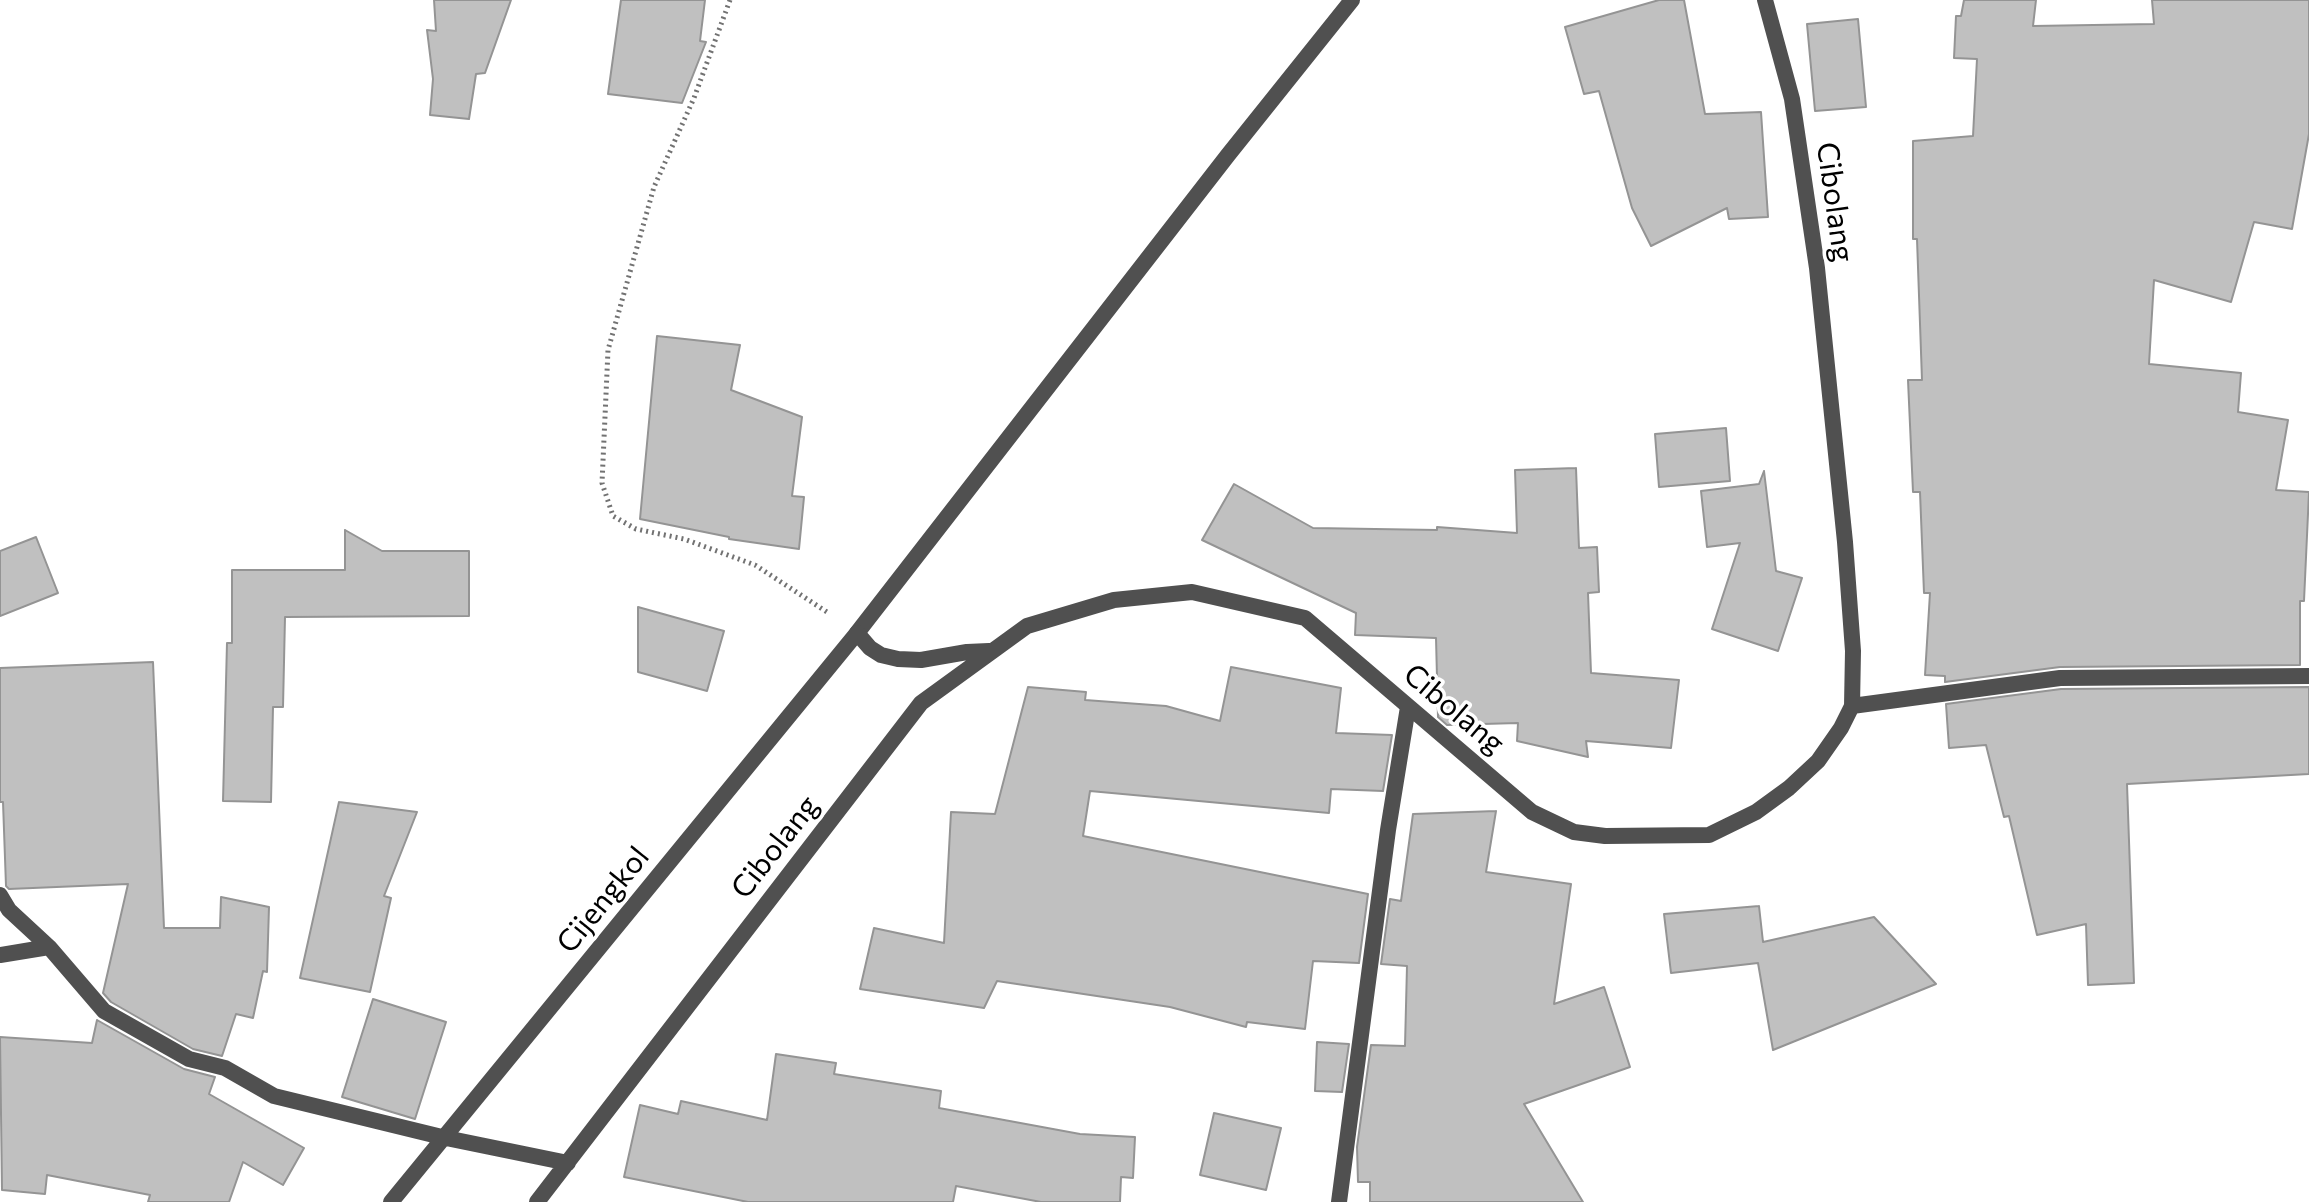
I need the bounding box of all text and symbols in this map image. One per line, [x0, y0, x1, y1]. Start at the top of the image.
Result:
street label: Cibolang [1809, 140, 1861, 264]
street label: Cibolang [1396, 656, 1512, 762]
street label: Cibolang [724, 788, 826, 906]
street label: Cijengkol [549, 840, 657, 960]

